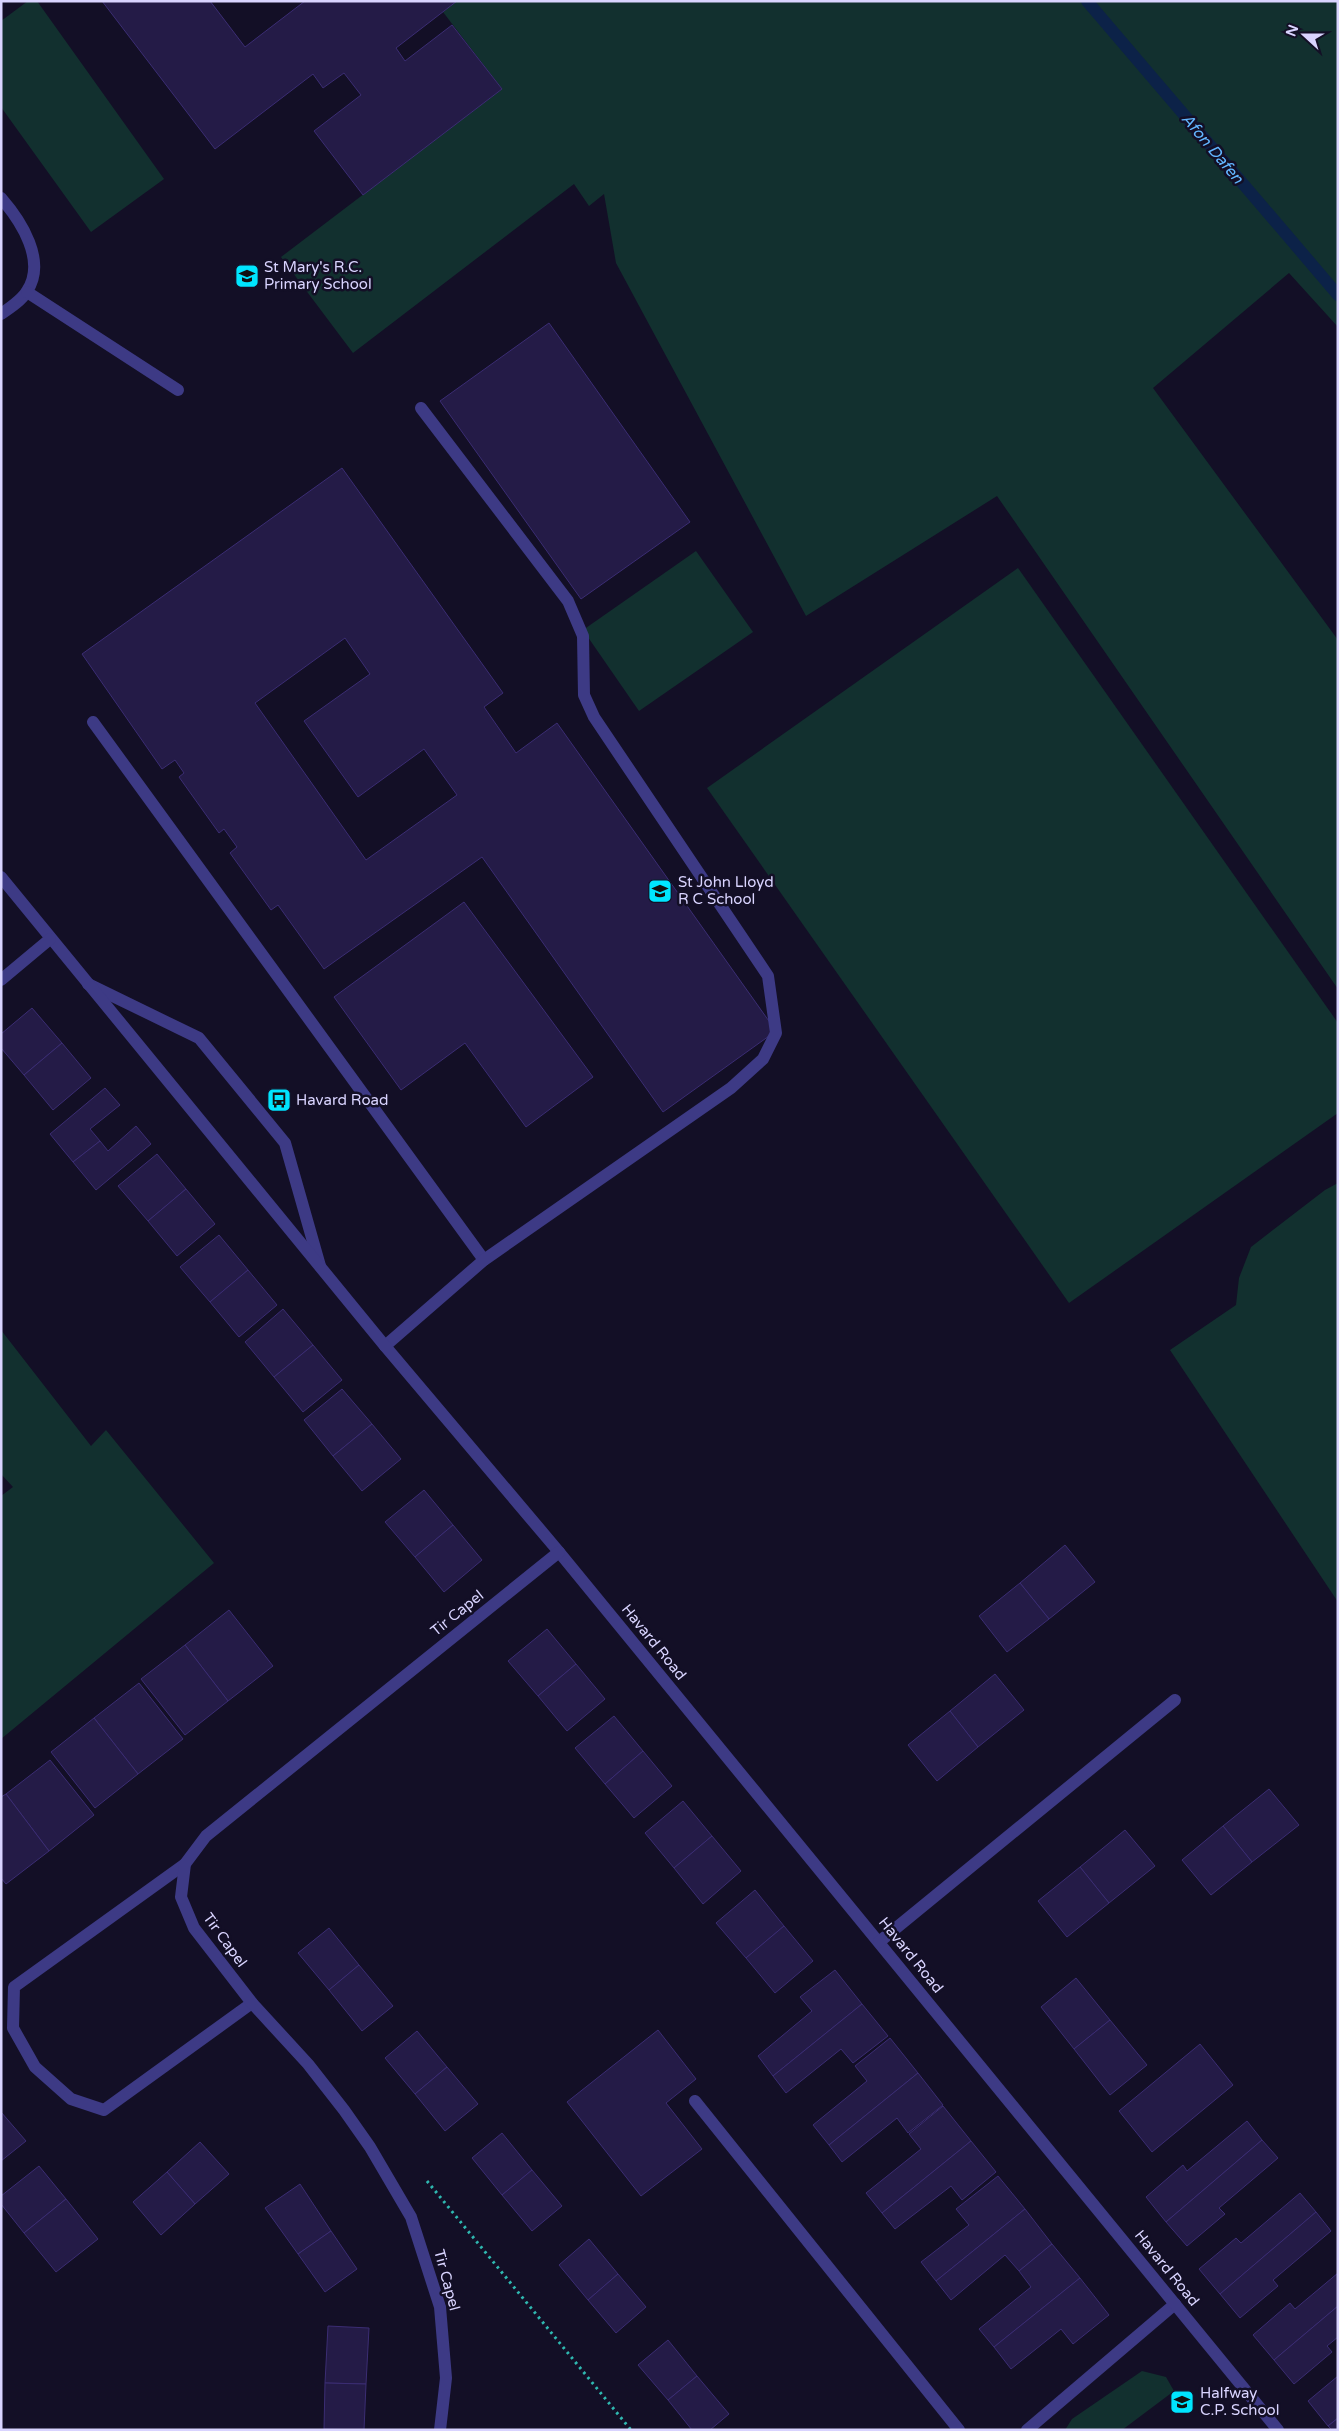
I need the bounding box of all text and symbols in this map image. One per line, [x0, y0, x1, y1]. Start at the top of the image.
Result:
north arrow [1279, 10, 1329, 60]
text: N [1282, 22, 1302, 39]
water label: Afon Dafen [1177, 109, 1248, 189]
place label: St Mary's R.C. Primary School [264, 258, 372, 293]
school or university icon: St Mary's R.C. Primary School [234, 263, 260, 289]
place label: St John Lloyd R C School [678, 873, 774, 908]
school or university icon: St John Lloyd R C School [647, 878, 673, 904]
bus stop icon: Havard Road [266, 1087, 292, 1113]
place label: Havard Road [296, 1091, 389, 1109]
street label: Tir Capel [427, 1586, 487, 1640]
street label: Havard Road [618, 1600, 690, 1684]
street label: Tir Capel [199, 1909, 251, 1971]
street label: Havard Road [875, 1913, 947, 1997]
street label: Havard Road [1131, 2226, 1203, 2310]
street label: Tir Capel [430, 2247, 464, 2313]
place label: Halfway C.P. School [1200, 2384, 1279, 2419]
school or university icon: Halfway C.P. School [1169, 2389, 1195, 2415]

